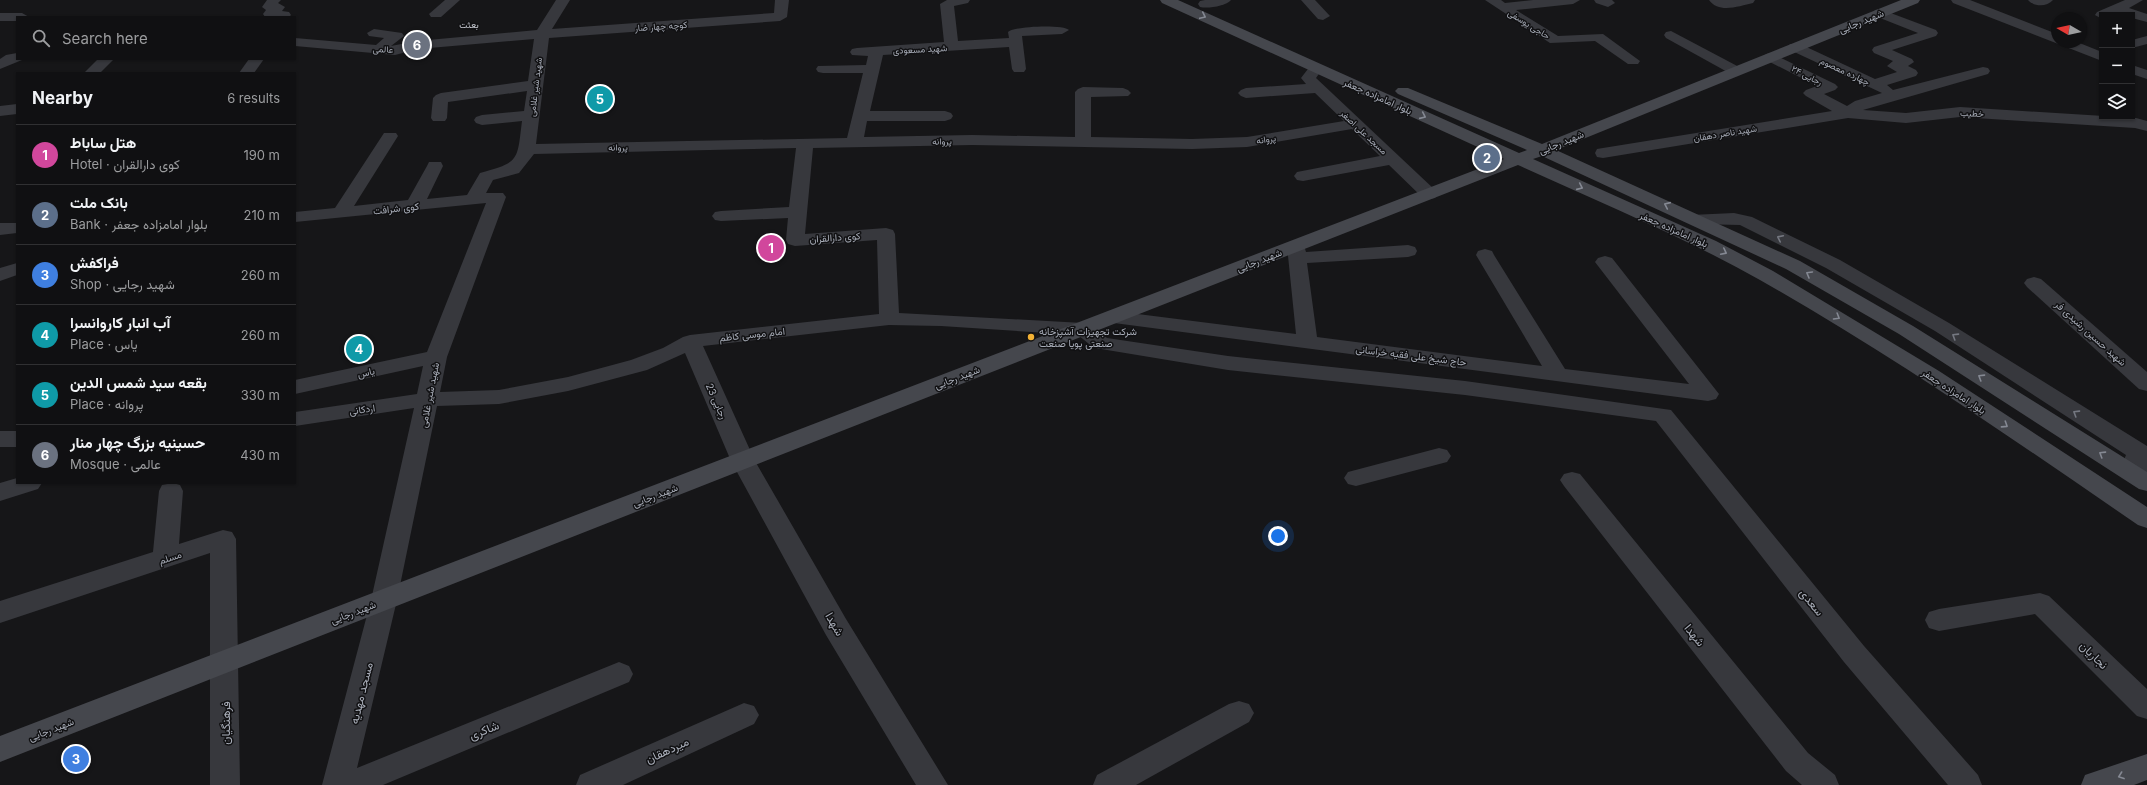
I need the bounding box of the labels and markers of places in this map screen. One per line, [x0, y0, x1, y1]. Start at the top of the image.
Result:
pin: 6 [404, 30, 430, 60]
pin: 5 [587, 84, 613, 114]
pin: 2 [1474, 143, 1500, 173]
pin: 1 [758, 233, 784, 263]
place label: شرکت تجهیزات آشپزخانه صنعتی پویا صنعت [1039, 325, 1137, 351]
marker: شرکت تجهیزات آشپزخانه صنعتی پویا صنعت [1026, 332, 1036, 342]
pin: 4 [346, 334, 372, 364]
pin: 3 [63, 744, 89, 774]

